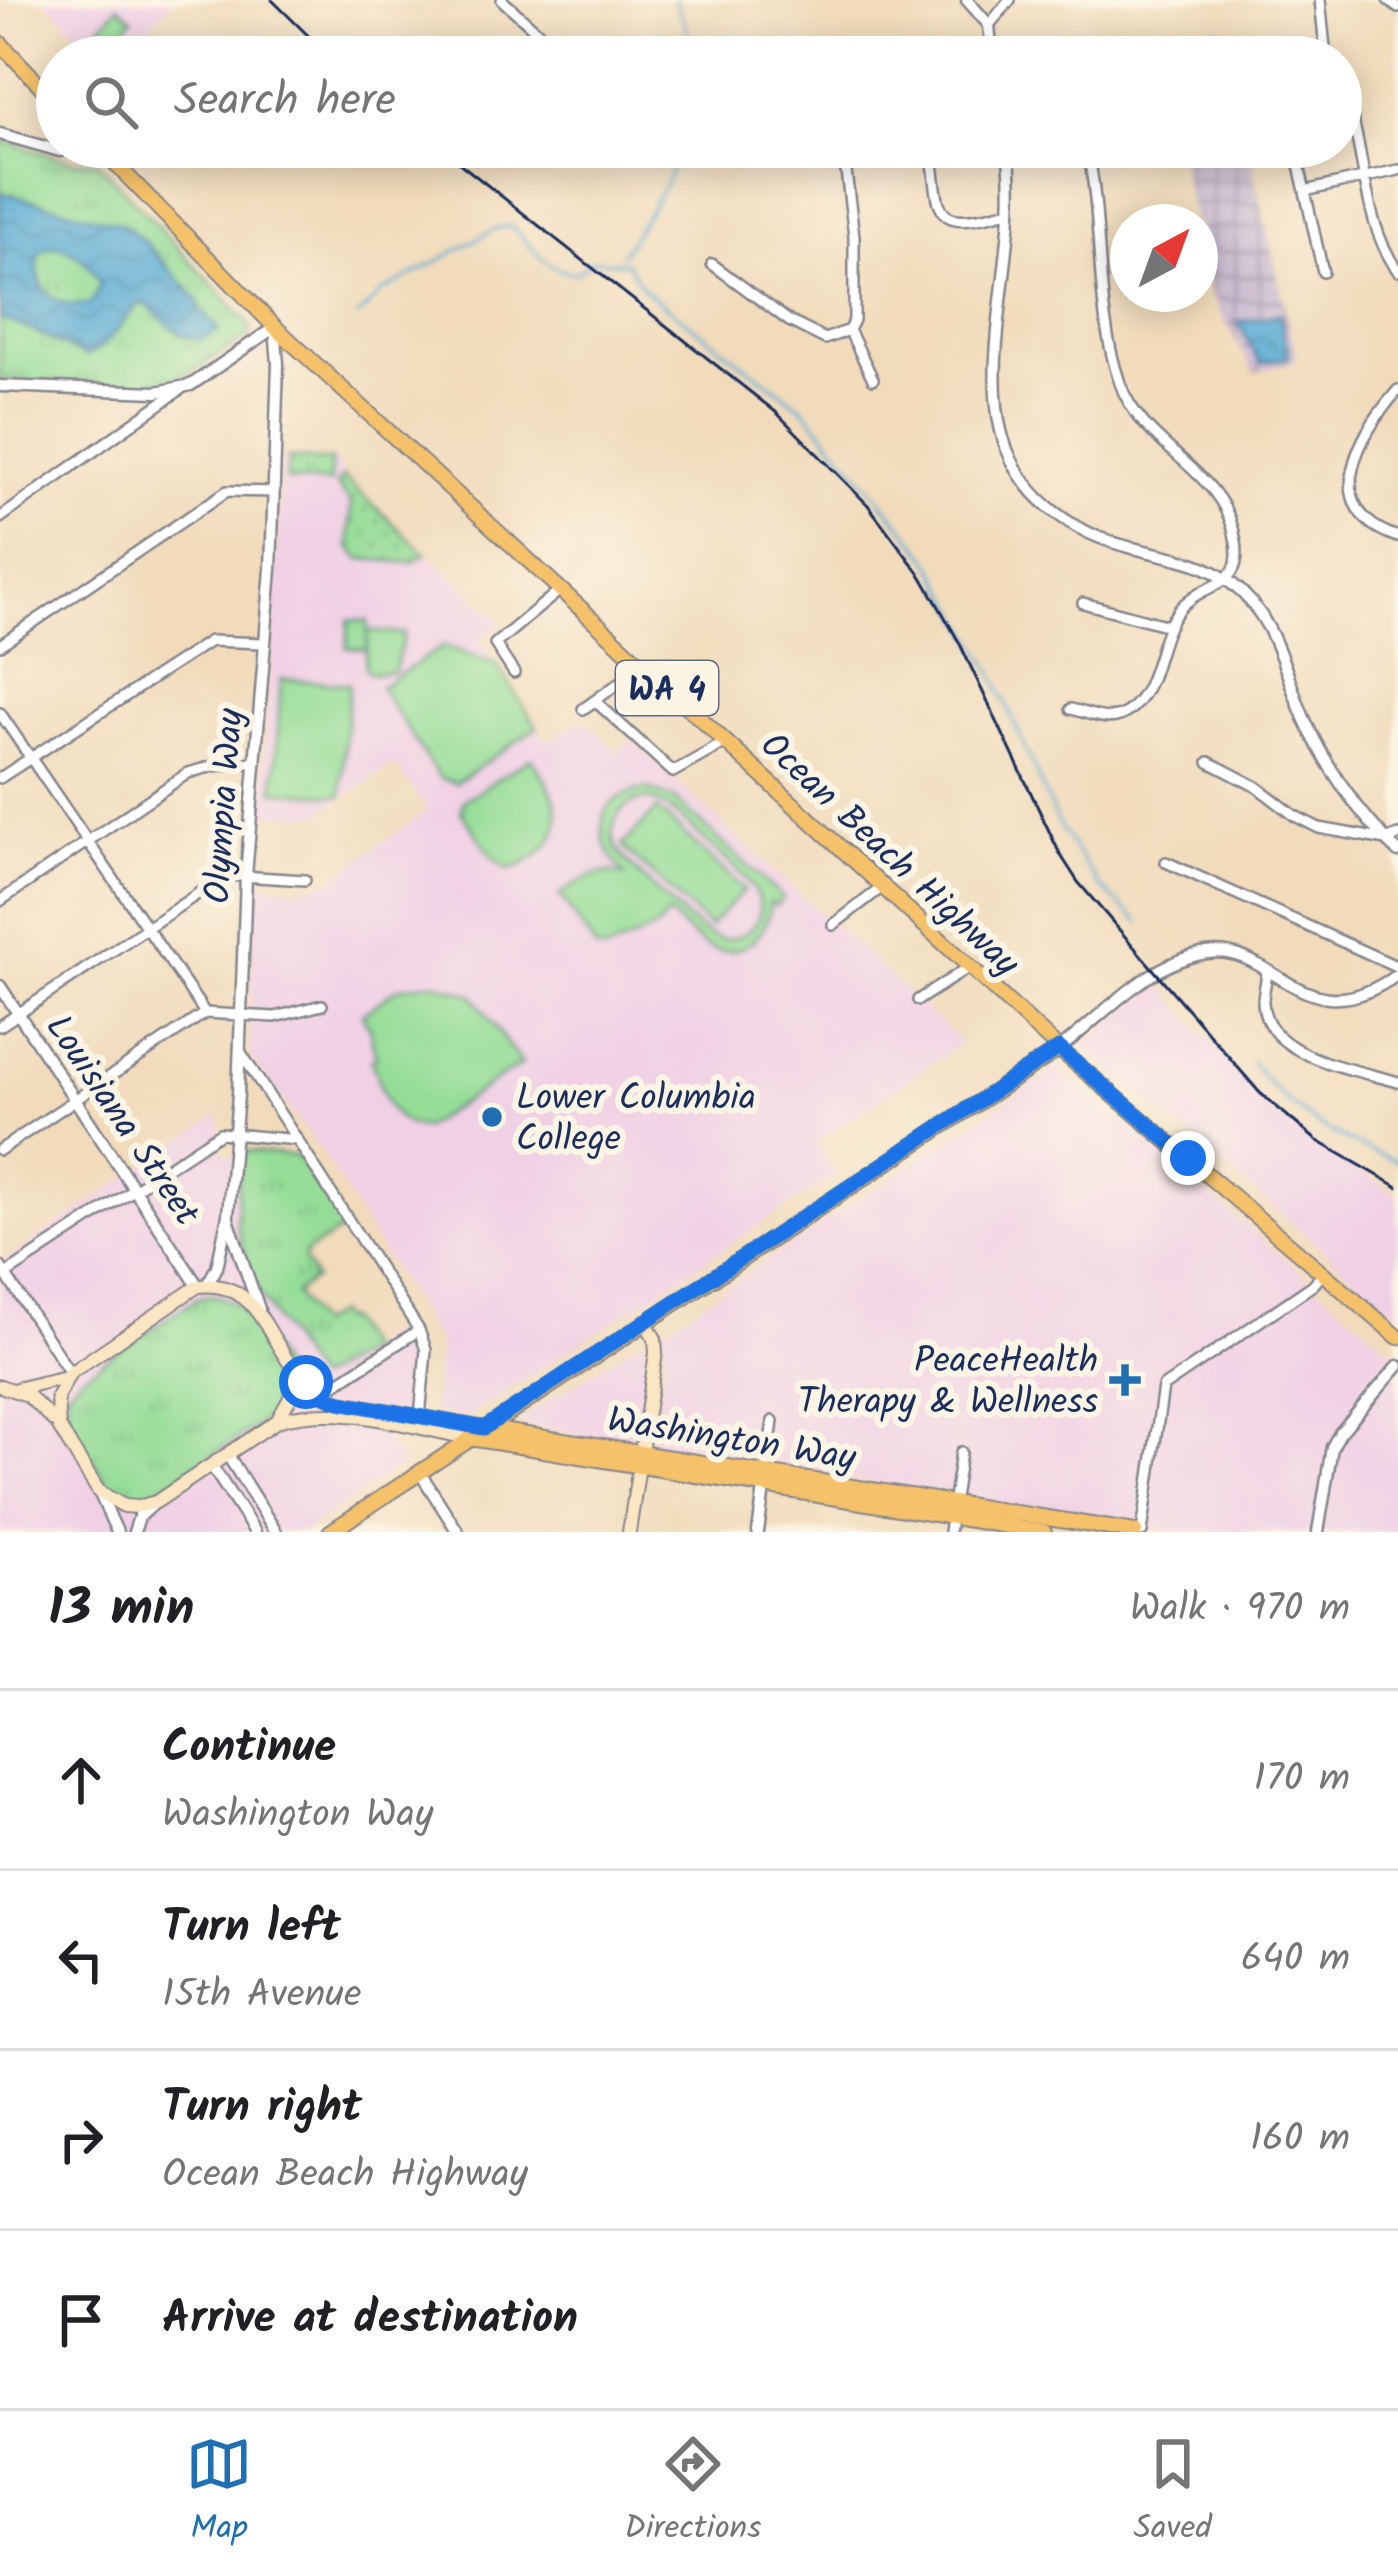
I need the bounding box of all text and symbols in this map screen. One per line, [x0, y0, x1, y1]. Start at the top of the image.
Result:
search box [36, 36, 1362, 168]
text: Search here [174, 66, 396, 138]
icon: search [78, 69, 144, 135]
north arrow [1110, 204, 1218, 312]
road number: WA 4 [616, 661, 718, 715]
street label: Olympia Way [190, 706, 261, 906]
street label: Ocean Beach Highway [746, 720, 1032, 992]
street label: Louisiana Street [29, 1004, 214, 1239]
place label: Lower Columbia College [516, 1071, 756, 1169]
marker: Lower Columbia College [479, 1104, 505, 1130]
route end [1161, 1131, 1215, 1185]
place label: PeaceHealth Therapy & Wellness [798, 1334, 1098, 1432]
route start [279, 1355, 333, 1409]
marker: PeaceHealth Therapy & Wellness [1109, 1364, 1141, 1396]
street label: Washington Way [603, 1393, 861, 1488]
text: 13 min [48, 1570, 194, 1651]
text: Walk · 970 m [1130, 1579, 1350, 1641]
text: Continue [162, 1713, 336, 1785]
icon: ahead [48, 1747, 114, 1813]
text: 170 m [1254, 1749, 1350, 1811]
text: Washington Way [162, 1785, 433, 1847]
text: Turn left [162, 1893, 341, 1965]
icon: left [48, 1927, 114, 1993]
text: 640 m [1241, 1929, 1350, 1991]
text: 15th Avenue [162, 1965, 362, 2027]
text: Turn right [162, 2073, 362, 2145]
icon: right [48, 2107, 114, 2173]
text: 160 m [1250, 2109, 1350, 2171]
text: Ocean Beach Highway [162, 2145, 528, 2207]
text: Arrive at destination [162, 2284, 578, 2356]
icon: arrive [48, 2287, 114, 2353]
tab: Map [186, 2431, 252, 2556]
tab: Directions [624, 2431, 761, 2556]
tab: Saved [1134, 2431, 1212, 2556]

